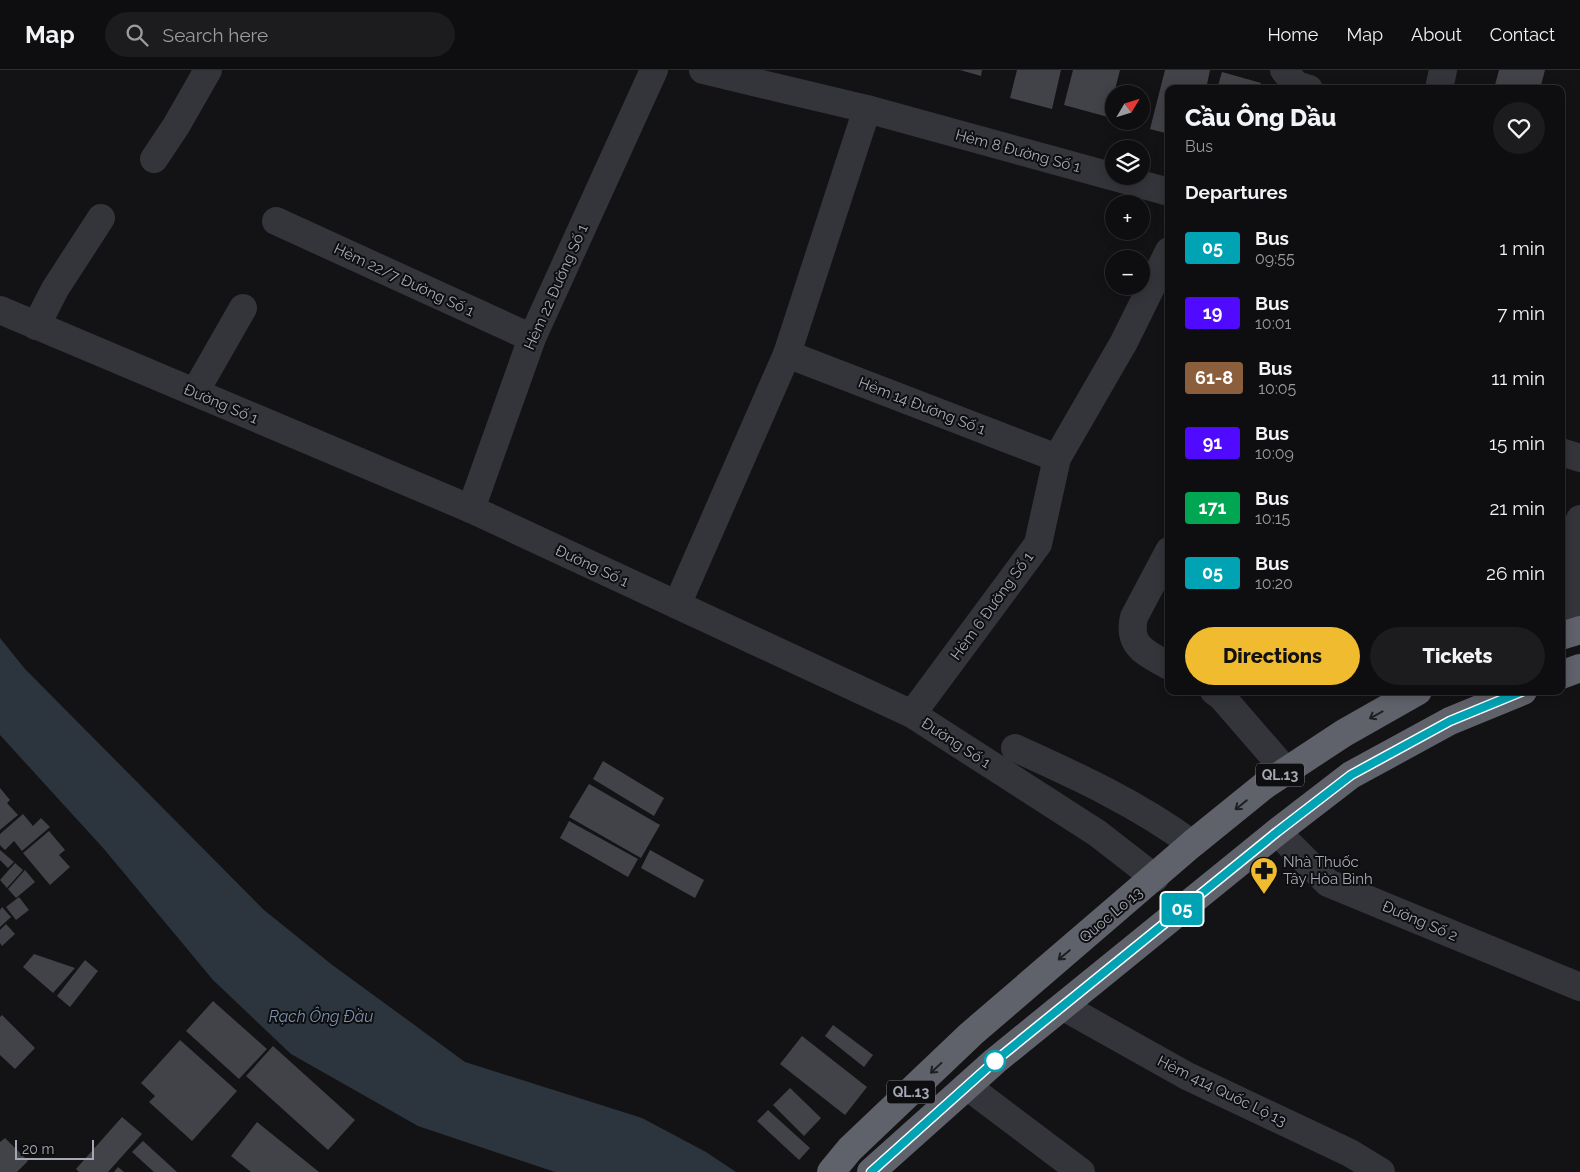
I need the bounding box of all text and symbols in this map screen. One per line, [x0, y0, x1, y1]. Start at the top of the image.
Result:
search box [105, 12, 455, 57]
text: Map [25, 20, 75, 49]
icon: search [123, 21, 151, 49]
text: Search here [163, 24, 268, 46]
text: Home [1267, 24, 1318, 45]
text: Map [1346, 24, 1383, 45]
text: About [1411, 24, 1462, 45]
text: Contact [1490, 24, 1555, 45]
north arrow [1105, 85, 1150, 130]
map controls [1105, 85, 1150, 295]
button: heart [1493, 102, 1545, 154]
text: Cầu Ông Dầu [1185, 103, 1336, 132]
street label: Hẻm 8 Đường Số 1 [953, 126, 1083, 177]
text: Bus [1185, 137, 1213, 156]
button: layers [1105, 140, 1150, 185]
text: Departures [1185, 181, 1287, 203]
button: + [1105, 195, 1150, 240]
street label: Hẻm 22 Đường Số 1 [520, 221, 592, 353]
text: Bus [1255, 227, 1289, 249]
text: 05 [1202, 237, 1223, 258]
text: 1 min [1499, 237, 1545, 259]
street label: Hẻm 22/7 Đường Số 1 [331, 240, 478, 321]
text: 09:55 [1255, 249, 1295, 268]
button: − [1105, 250, 1150, 295]
text: Bus [1255, 292, 1289, 314]
text: 19 [1203, 302, 1222, 323]
text: 7 min [1497, 302, 1545, 324]
text: 10:01 [1255, 314, 1291, 333]
text: Bus [1258, 357, 1292, 379]
text: 61-8 [1195, 367, 1233, 388]
text: 11 min [1491, 367, 1545, 389]
street label: Hẻm 14 Đường Số 1 [856, 373, 989, 439]
text: 10:05 [1258, 379, 1296, 398]
street label: Đường Số 1 [181, 380, 261, 428]
text: Bus [1255, 422, 1289, 444]
text: 91 [1203, 432, 1222, 453]
text: 15 min [1489, 432, 1545, 454]
text: 10:09 [1255, 444, 1294, 463]
text: Bus [1255, 487, 1289, 509]
text: 171 [1199, 497, 1226, 518]
text: 21 min [1489, 497, 1545, 519]
text: 10:15 [1255, 509, 1290, 528]
street label: Đường Số 1 [553, 541, 632, 591]
street label: Hẻm 6 Đường Số 1 [947, 548, 1038, 664]
text: Bus [1255, 552, 1289, 574]
text: 05 [1202, 562, 1223, 583]
text: 26 min [1486, 562, 1545, 584]
text: 10:20 [1255, 574, 1293, 593]
button: Directions [1185, 627, 1360, 685]
button: Tickets [1370, 627, 1545, 685]
one-way arrow [1369, 711, 1384, 720]
street label: Đường Số 1 [918, 714, 994, 772]
road number: QL.13 [1256, 764, 1304, 786]
one-way arrow [1234, 799, 1247, 810]
place label: Nhà Thuốc Tây Hòa Bình [1283, 853, 1373, 888]
pharmacy icon: Nhà Thuốc Tây Hòa Bình [1249, 856, 1279, 895]
street label: Quoc Lo 13 [1076, 883, 1146, 947]
line badge: 05 [1160, 893, 1204, 925]
street label: Đường Số 2 [1380, 897, 1461, 945]
text: 05 [1171, 898, 1193, 919]
one-way arrow [1058, 949, 1071, 960]
water label: Rạch Ông Đầu [269, 1006, 373, 1026]
unlabelled marker [984, 1050, 1006, 1072]
street label: Hẻm 414 Quốc Lộ 13 [1155, 1052, 1289, 1130]
one-way arrow [930, 1062, 942, 1074]
road number: QL.13 [887, 1080, 935, 1104]
scale bar [15, 1137, 94, 1160]
text: 20 m [22, 1141, 54, 1157]

